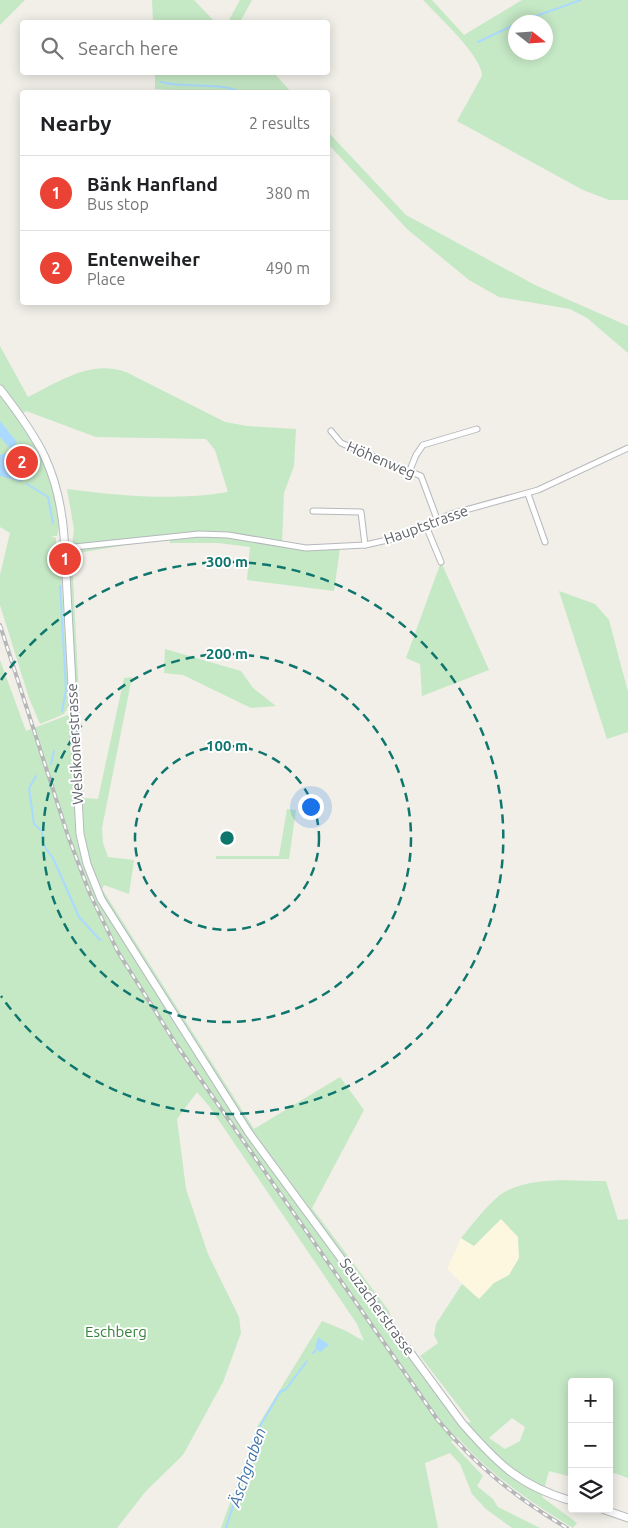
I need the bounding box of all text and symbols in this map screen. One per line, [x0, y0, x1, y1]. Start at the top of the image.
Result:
north arrow [508, 15, 553, 60]
search box [20, 20, 330, 75]
icon: search [38, 34, 66, 62]
text: Search here [78, 37, 178, 59]
text: Nearby [40, 111, 111, 135]
text: 2 results [249, 114, 310, 132]
text: Bänk Hanfland [87, 173, 218, 195]
text: 1 [51, 184, 61, 202]
text: 380 m [265, 184, 310, 202]
text: Bus stop [87, 195, 149, 213]
text: Entenweiher [87, 248, 200, 270]
text: 2 [51, 259, 61, 277]
text: 490 m [265, 259, 310, 277]
text: Place [87, 270, 125, 288]
street label: Höhenweg [344, 437, 418, 482]
pin: 2 [6, 443, 38, 481]
street label: Hauptstrasse [381, 501, 470, 548]
pin: 1 [49, 540, 81, 578]
text: 300 m [206, 553, 248, 570]
text: 200 m [206, 645, 248, 662]
street label: Welsikonerstrasse [63, 683, 86, 805]
text: 100 m [206, 737, 248, 754]
your location [298, 794, 324, 820]
centre of rings [218, 829, 236, 847]
street label: Seuzacherstrasse [336, 1255, 418, 1359]
park label: Eschberg [85, 1323, 147, 1340]
map controls [568, 1378, 613, 1513]
button: + [568, 1378, 613, 1423]
button: − [568, 1423, 613, 1468]
water label: Äschgraben [225, 1425, 269, 1510]
button: layers [568, 1468, 613, 1513]

